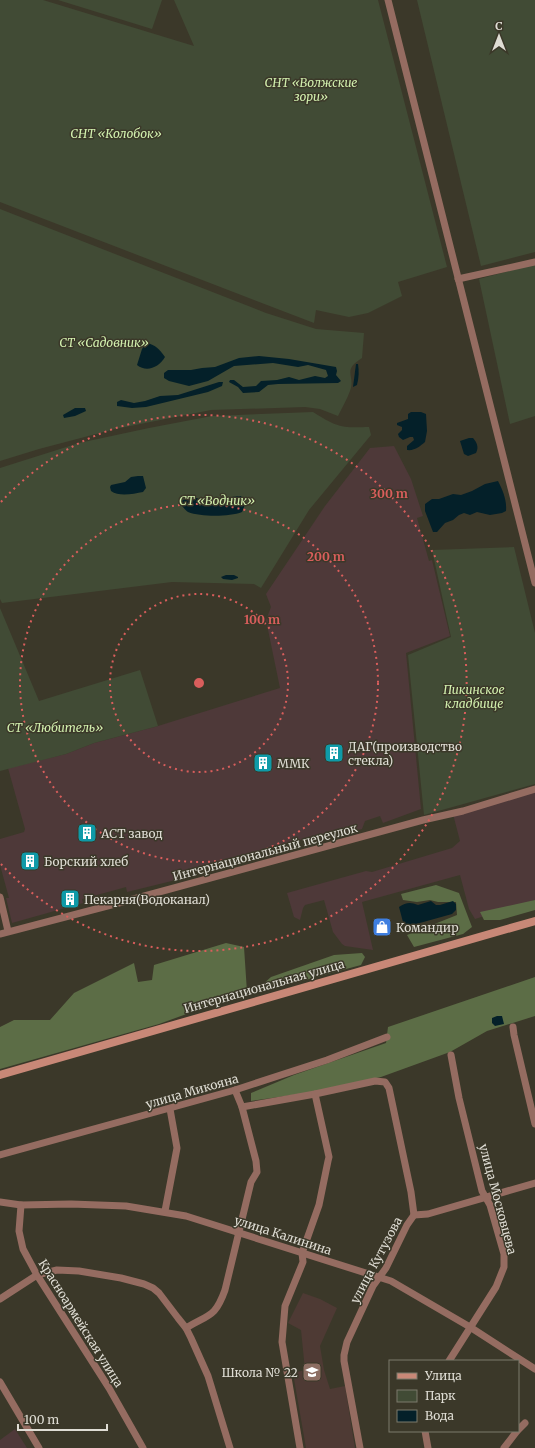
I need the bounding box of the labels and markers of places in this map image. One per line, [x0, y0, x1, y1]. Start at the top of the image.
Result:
centre of rings [192, 676, 206, 690]
place label: ДАГ(производство стекла) [348, 739, 462, 768]
building icon: ДАГ(производство стекла) [323, 742, 345, 764]
building icon: ММК [252, 752, 274, 774]
place label: ММК [277, 756, 310, 771]
building icon: АСТ завод [76, 822, 98, 844]
place label: АСТ завод [100, 826, 163, 841]
building icon: Борский хлеб [19, 850, 41, 872]
place label: Борский хлеб [44, 854, 128, 869]
building icon: Пекарня(Водоканал) [59, 888, 81, 910]
place label: Пекарня(Водоканал) [84, 892, 210, 907]
shop icon: Командир [371, 916, 393, 938]
place label: Командир [396, 920, 458, 935]
school or university icon: Школа № 22 [301, 1361, 323, 1383]
place label: Школа № 22 [222, 1365, 298, 1380]

